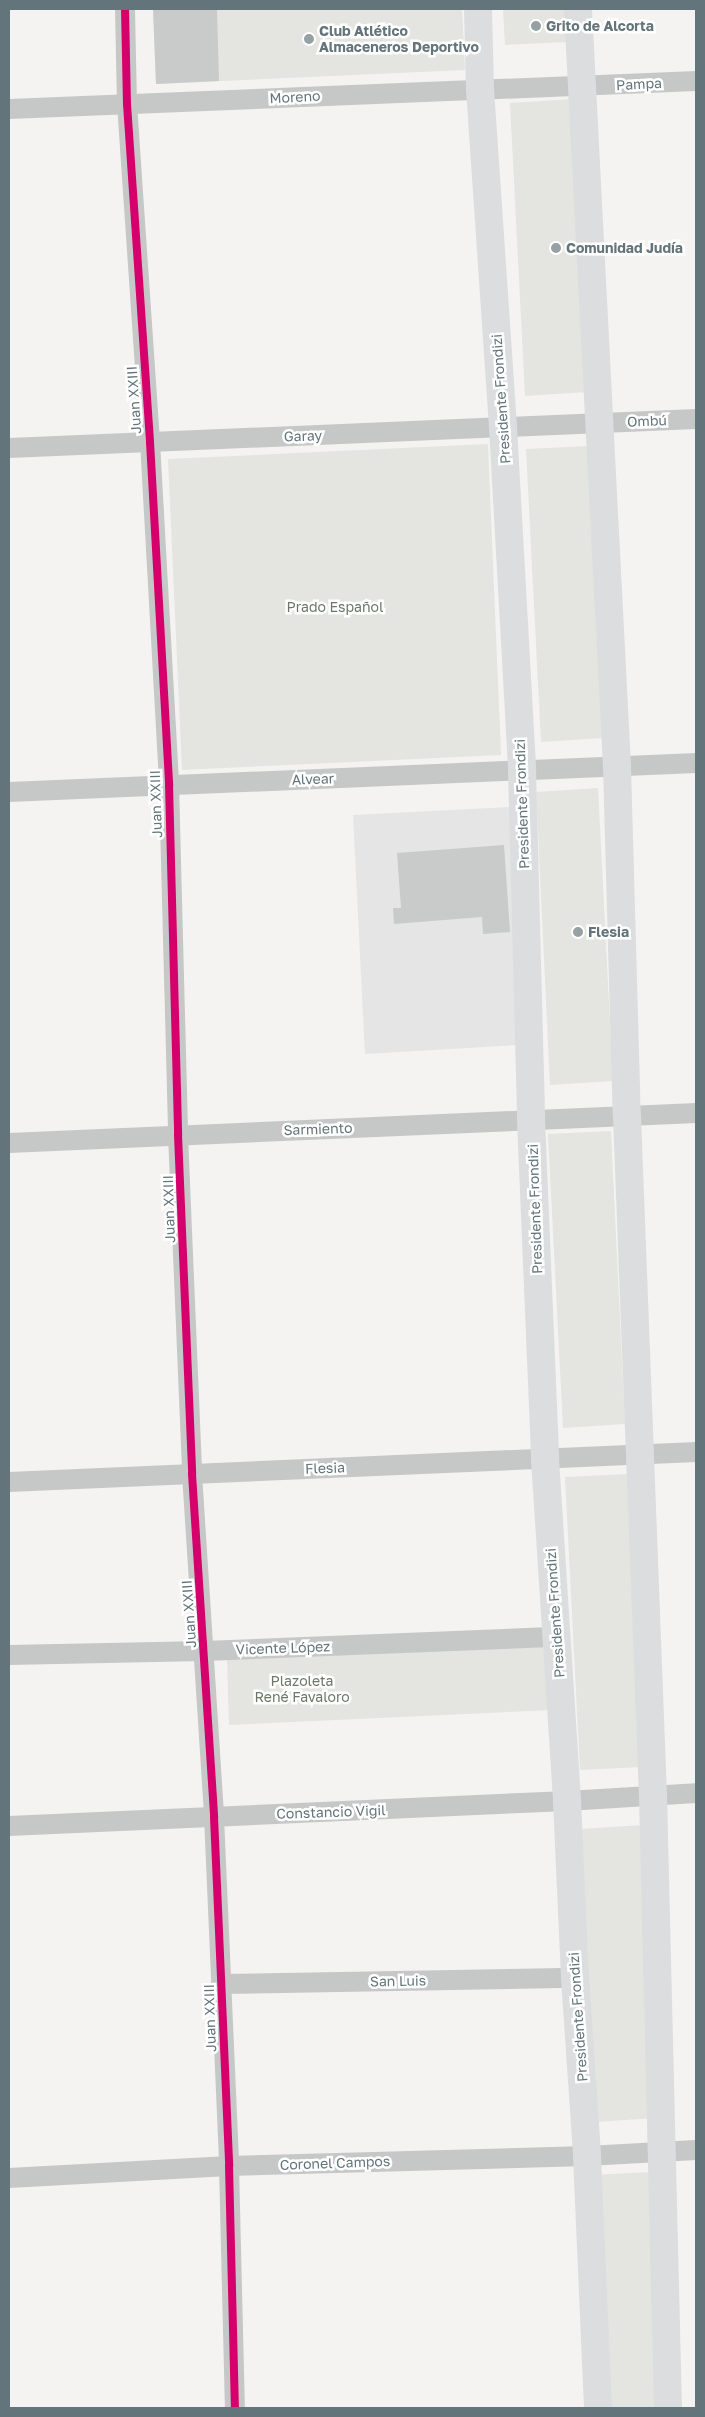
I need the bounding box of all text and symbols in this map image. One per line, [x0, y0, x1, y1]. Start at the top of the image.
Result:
place label: Grito de Alcorta [546, 18, 654, 34]
marker: Grito de Alcorta [530, 20, 542, 32]
place label: Club Atlético Almaceneros Deportivo [319, 23, 479, 56]
marker: Club Atlético Almaceneros Deportivo [303, 33, 315, 45]
street label: Pampa [616, 74, 662, 94]
street label: Moreno [269, 87, 321, 107]
place label: Comunidad Judía [566, 240, 683, 256]
marker: Comunidad Judía [550, 242, 562, 254]
street label: Presidente Frondizi [488, 334, 514, 464]
street label: Juan XXIII [123, 365, 145, 435]
street label: Ombú [627, 412, 667, 430]
street label: Garay [283, 427, 323, 445]
park label: Prado Español [287, 599, 383, 615]
street label: Presidente Frondizi [511, 739, 533, 869]
street label: Juan XXIII [146, 770, 166, 838]
street label: Alvear [292, 770, 334, 788]
place label: Flesia [588, 924, 629, 940]
marker: Flesia [572, 926, 584, 938]
street label: Sarmiento [283, 1119, 353, 1139]
street label: Presidente Frondizi [524, 1144, 546, 1274]
street label: Juan XXIII [159, 1175, 179, 1243]
street label: Flesia [305, 1459, 345, 1477]
street label: Presidente Frondizi [542, 1548, 568, 1678]
street label: Juan XXIII [178, 1579, 200, 1649]
street label: Vicente López [235, 1638, 331, 1658]
park label: Plazoleta René Favaloro [254, 1673, 350, 1705]
street label: Constancio Vigil [276, 1802, 386, 1822]
street label: Presidente Frondizi [565, 1952, 591, 2082]
street label: San Luis [370, 1972, 426, 1990]
street label: Juan XXIII [200, 1984, 220, 2052]
street label: Coronel Campos [279, 2153, 391, 2173]

